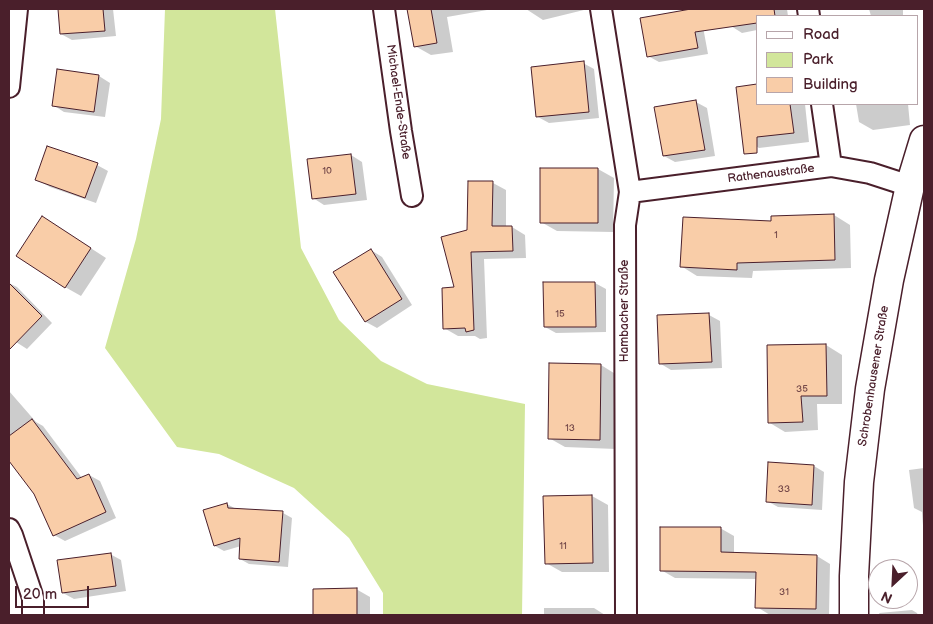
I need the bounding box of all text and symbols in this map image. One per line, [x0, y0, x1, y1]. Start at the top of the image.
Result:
legend [756, 15, 918, 105]
text: Road [803, 25, 839, 44]
street label: Michael-Ende-Straße [383, 44, 413, 160]
text: Park [803, 50, 833, 69]
text: Building [803, 75, 858, 94]
street label: Rathenaustraße [727, 162, 815, 186]
house number: 10 [322, 165, 332, 177]
house number: 1 [774, 229, 778, 241]
street label: Hambacher Straße [618, 260, 632, 362]
street label: Schrobenhausener Straße [856, 305, 892, 447]
house number: 15 [555, 308, 565, 320]
house number: 35 [796, 383, 808, 395]
house number: 13 [565, 422, 575, 434]
house number: 33 [778, 483, 790, 495]
house number: 11 [559, 540, 567, 552]
north arrow [868, 559, 918, 609]
scale bar [18, 576, 91, 608]
text: 20 m [23, 585, 57, 604]
house number: 31 [779, 586, 789, 598]
text: N [879, 587, 895, 607]

